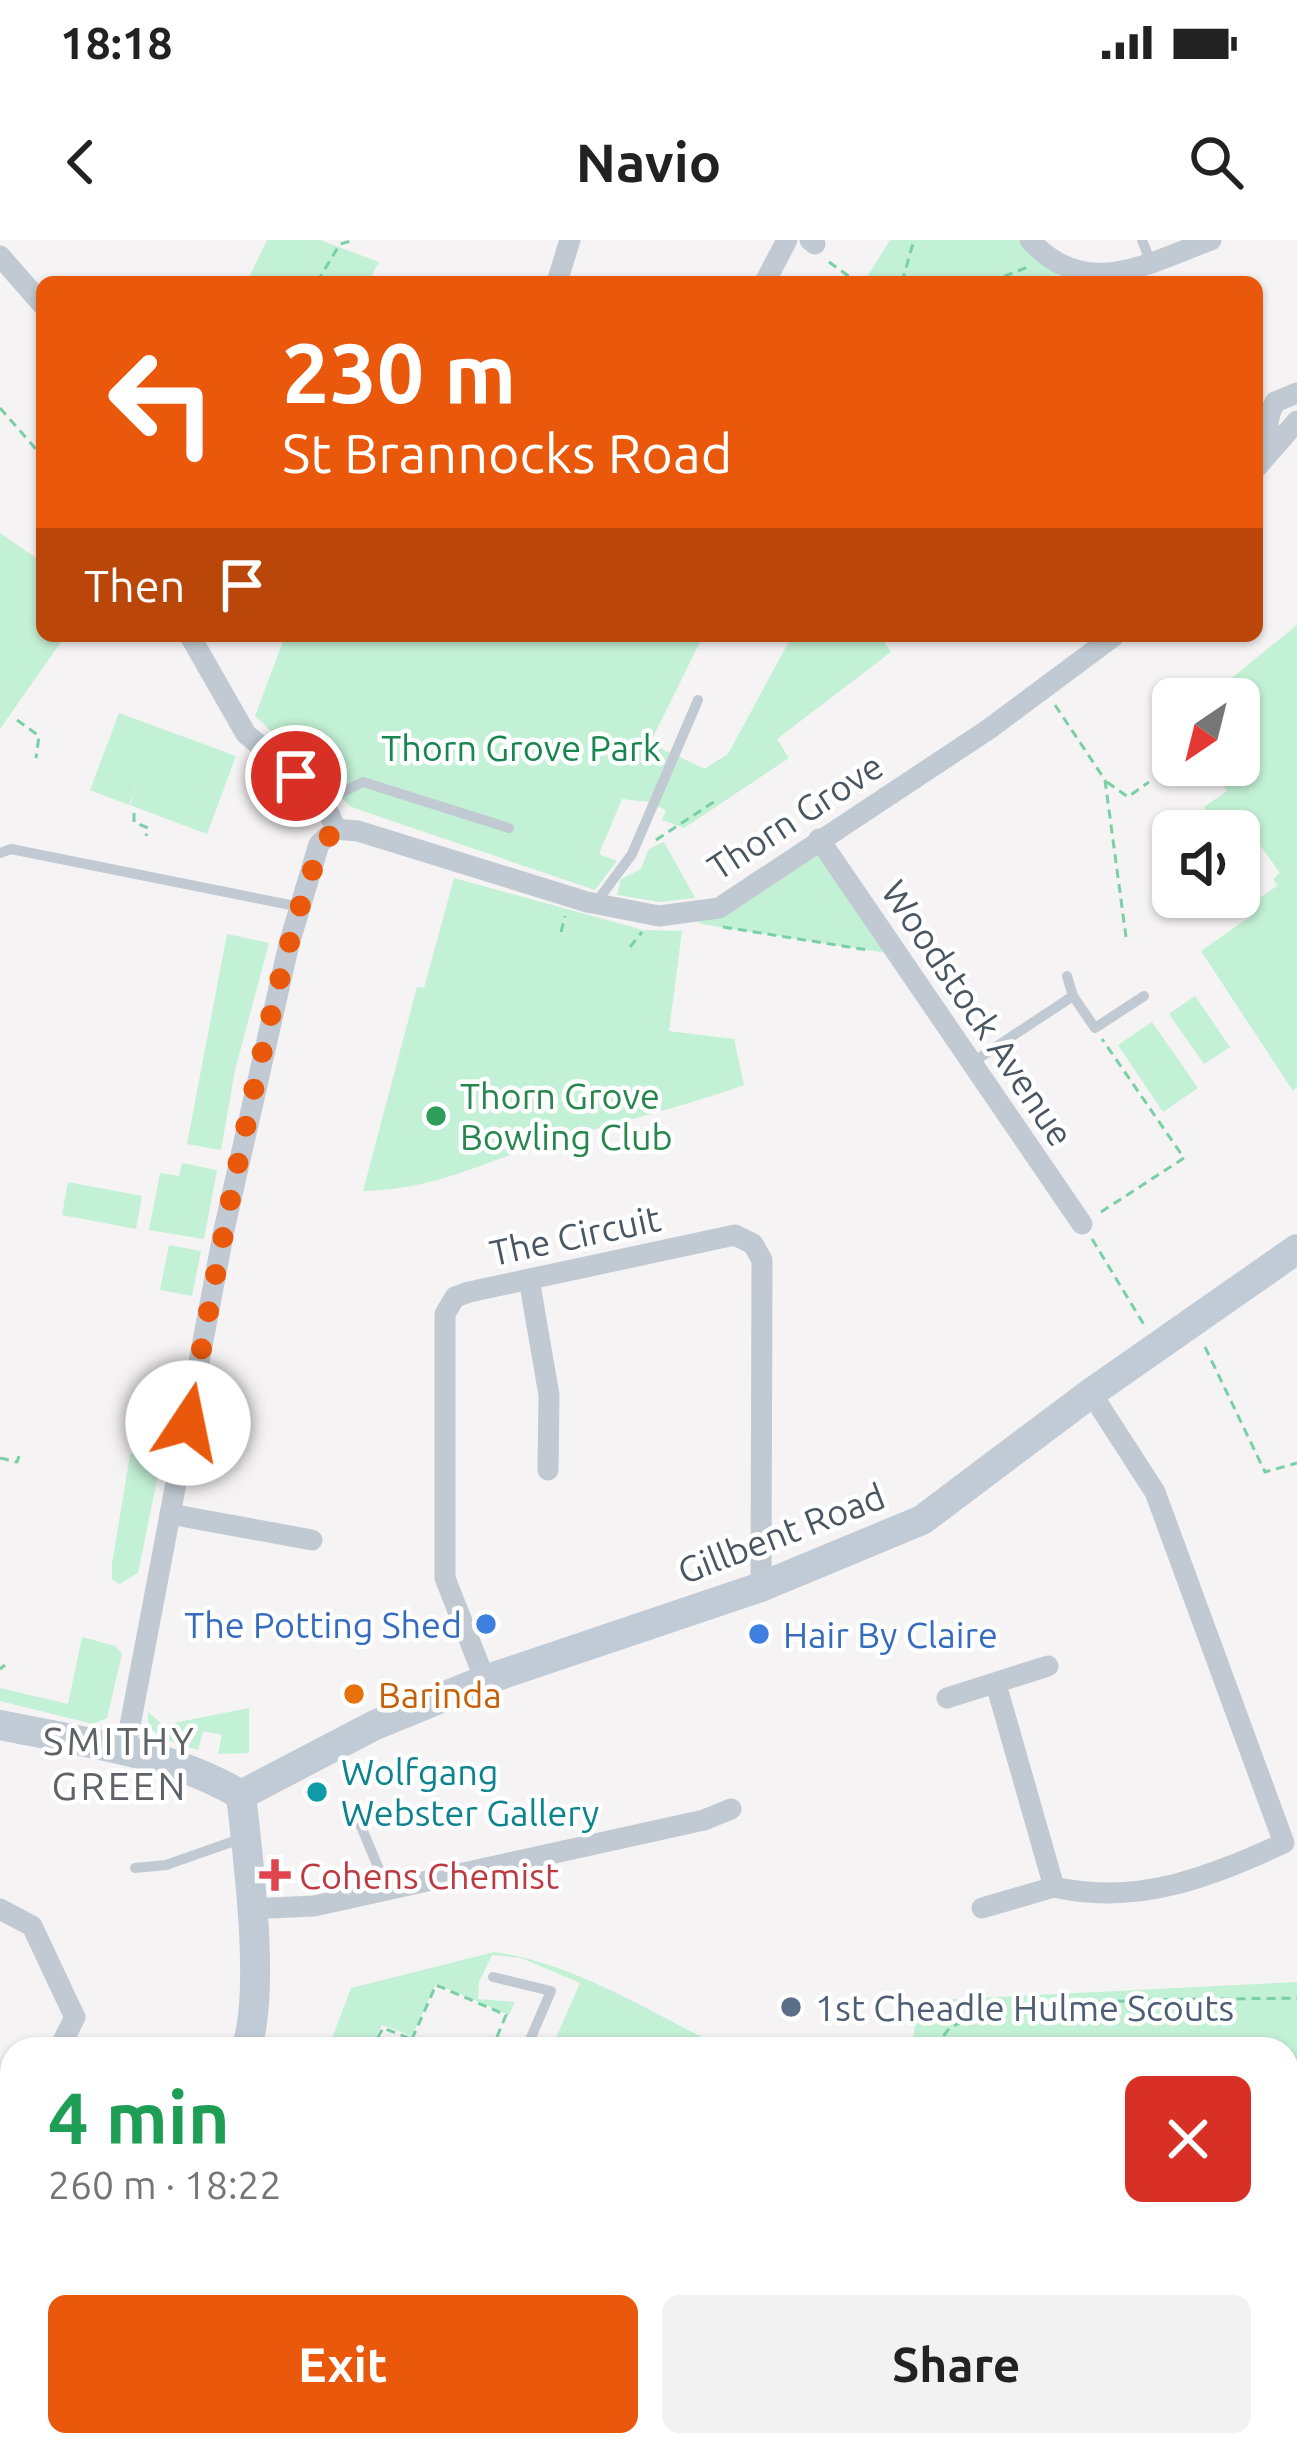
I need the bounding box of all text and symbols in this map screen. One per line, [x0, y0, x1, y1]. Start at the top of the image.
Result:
text: 18:18 [60, 17, 173, 68]
icon: back [48, 129, 114, 195]
icon: search [1183, 129, 1249, 195]
text: Navio [576, 132, 721, 192]
icon: left [84, 324, 240, 480]
text: 230 m [282, 325, 516, 419]
text: St Brannocks Road [282, 423, 732, 483]
icon: arrive [209, 552, 275, 618]
text: Then [84, 560, 185, 611]
north arrow [1152, 678, 1260, 786]
map controls [1152, 678, 1260, 918]
pin [245, 725, 347, 827]
park label: Thorn Grove Park [381, 727, 661, 768]
icon: arrive [263, 743, 329, 809]
street label: Thorn Grove [700, 744, 890, 888]
button: sound [1152, 810, 1260, 918]
street label: Woodstock Avenue [874, 873, 1082, 1153]
place label: Thorn Grove Bowling Club [460, 1075, 673, 1157]
marker: Thorn Grove Bowling Club [423, 1103, 449, 1129]
street label: The Circuit [486, 1197, 664, 1273]
position arrow [125, 1360, 251, 1486]
street label: Gillbent Road [672, 1475, 890, 1591]
place label: The Potting Shed [184, 1604, 462, 1645]
marker: The Potting Shed [473, 1611, 499, 1637]
place label: Hair By Claire [783, 1614, 998, 1655]
marker: Hair By Claire [746, 1621, 772, 1647]
place label: Barinda [378, 1674, 502, 1715]
marker: Barinda [341, 1681, 367, 1707]
district label: SMITHY GREEN [43, 1719, 197, 1807]
place label: Wolfgang Webster Gallery [341, 1751, 599, 1833]
marker: Wolfgang Webster Gallery [304, 1779, 330, 1805]
place label: Cohens Chemist [299, 1855, 559, 1896]
marker: Cohens Chemist [262, 1862, 288, 1888]
place label: 1st Cheadle Hulme Scouts [815, 1987, 1234, 2028]
marker: 1st Cheadle Hulme Scouts [778, 1994, 804, 2020]
button: close [1125, 2076, 1251, 2202]
text: 4 min [48, 2077, 230, 2158]
text: 260 m · 18:22 [48, 2163, 282, 2206]
button: Exit [48, 2295, 638, 2433]
button: Share [662, 2295, 1251, 2433]

